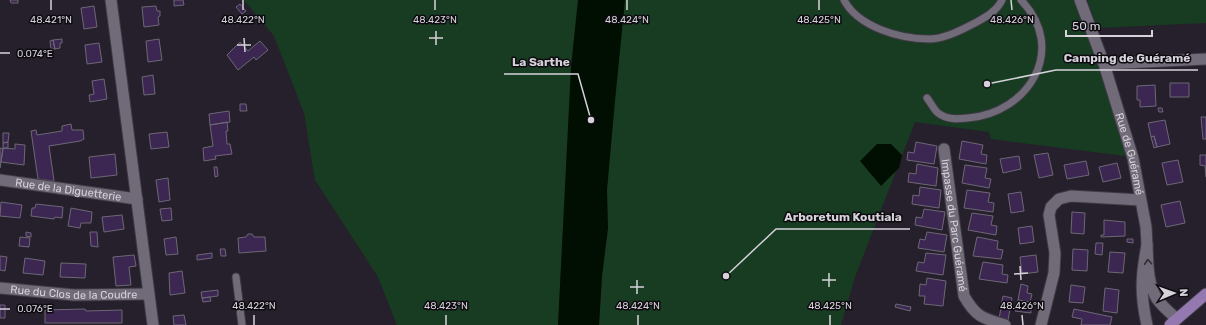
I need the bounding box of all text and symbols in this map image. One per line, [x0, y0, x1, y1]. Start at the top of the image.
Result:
scale bar [1066, 12, 1152, 38]
text: 48.421°N [30, 14, 72, 26]
text: 48.422°N [221, 14, 265, 26]
text: 48.423°N [413, 14, 457, 26]
text: 48.424°N [605, 14, 649, 26]
text: 48.425°N [797, 14, 841, 26]
text: 48.426°N [990, 14, 1034, 26]
text: 50 m [1072, 19, 1100, 33]
callout: Camping de Guéramé [1056, 46, 1198, 70]
text: 0.074°E [17, 48, 53, 60]
callout: La Sarthe [504, 50, 578, 74]
text: Camping de Guéramé [1064, 51, 1190, 65]
text: La Sarthe [512, 55, 570, 69]
street label: Rue de Guéramé [1113, 111, 1146, 196]
street label: Impasse du Parc Guéramé [939, 158, 970, 292]
street label: Rue de la Diguetterie [14, 176, 122, 203]
callout: Arboretum Koutiala [776, 205, 910, 229]
text: Arboretum Koutiala [784, 210, 902, 224]
one-way arrow [1144, 259, 1152, 265]
north arrow [1154, 273, 1194, 313]
street label: Rue du Clos de la Coudre [10, 283, 137, 302]
text: N [1177, 288, 1190, 297]
text: 48.422°N [232, 300, 276, 312]
text: 48.423°N [424, 300, 468, 312]
text: 48.424°N [616, 300, 660, 312]
text: 48.425°N [808, 300, 852, 312]
text: 48.426°N [1000, 300, 1044, 312]
text: 0.076°E [17, 303, 53, 315]

